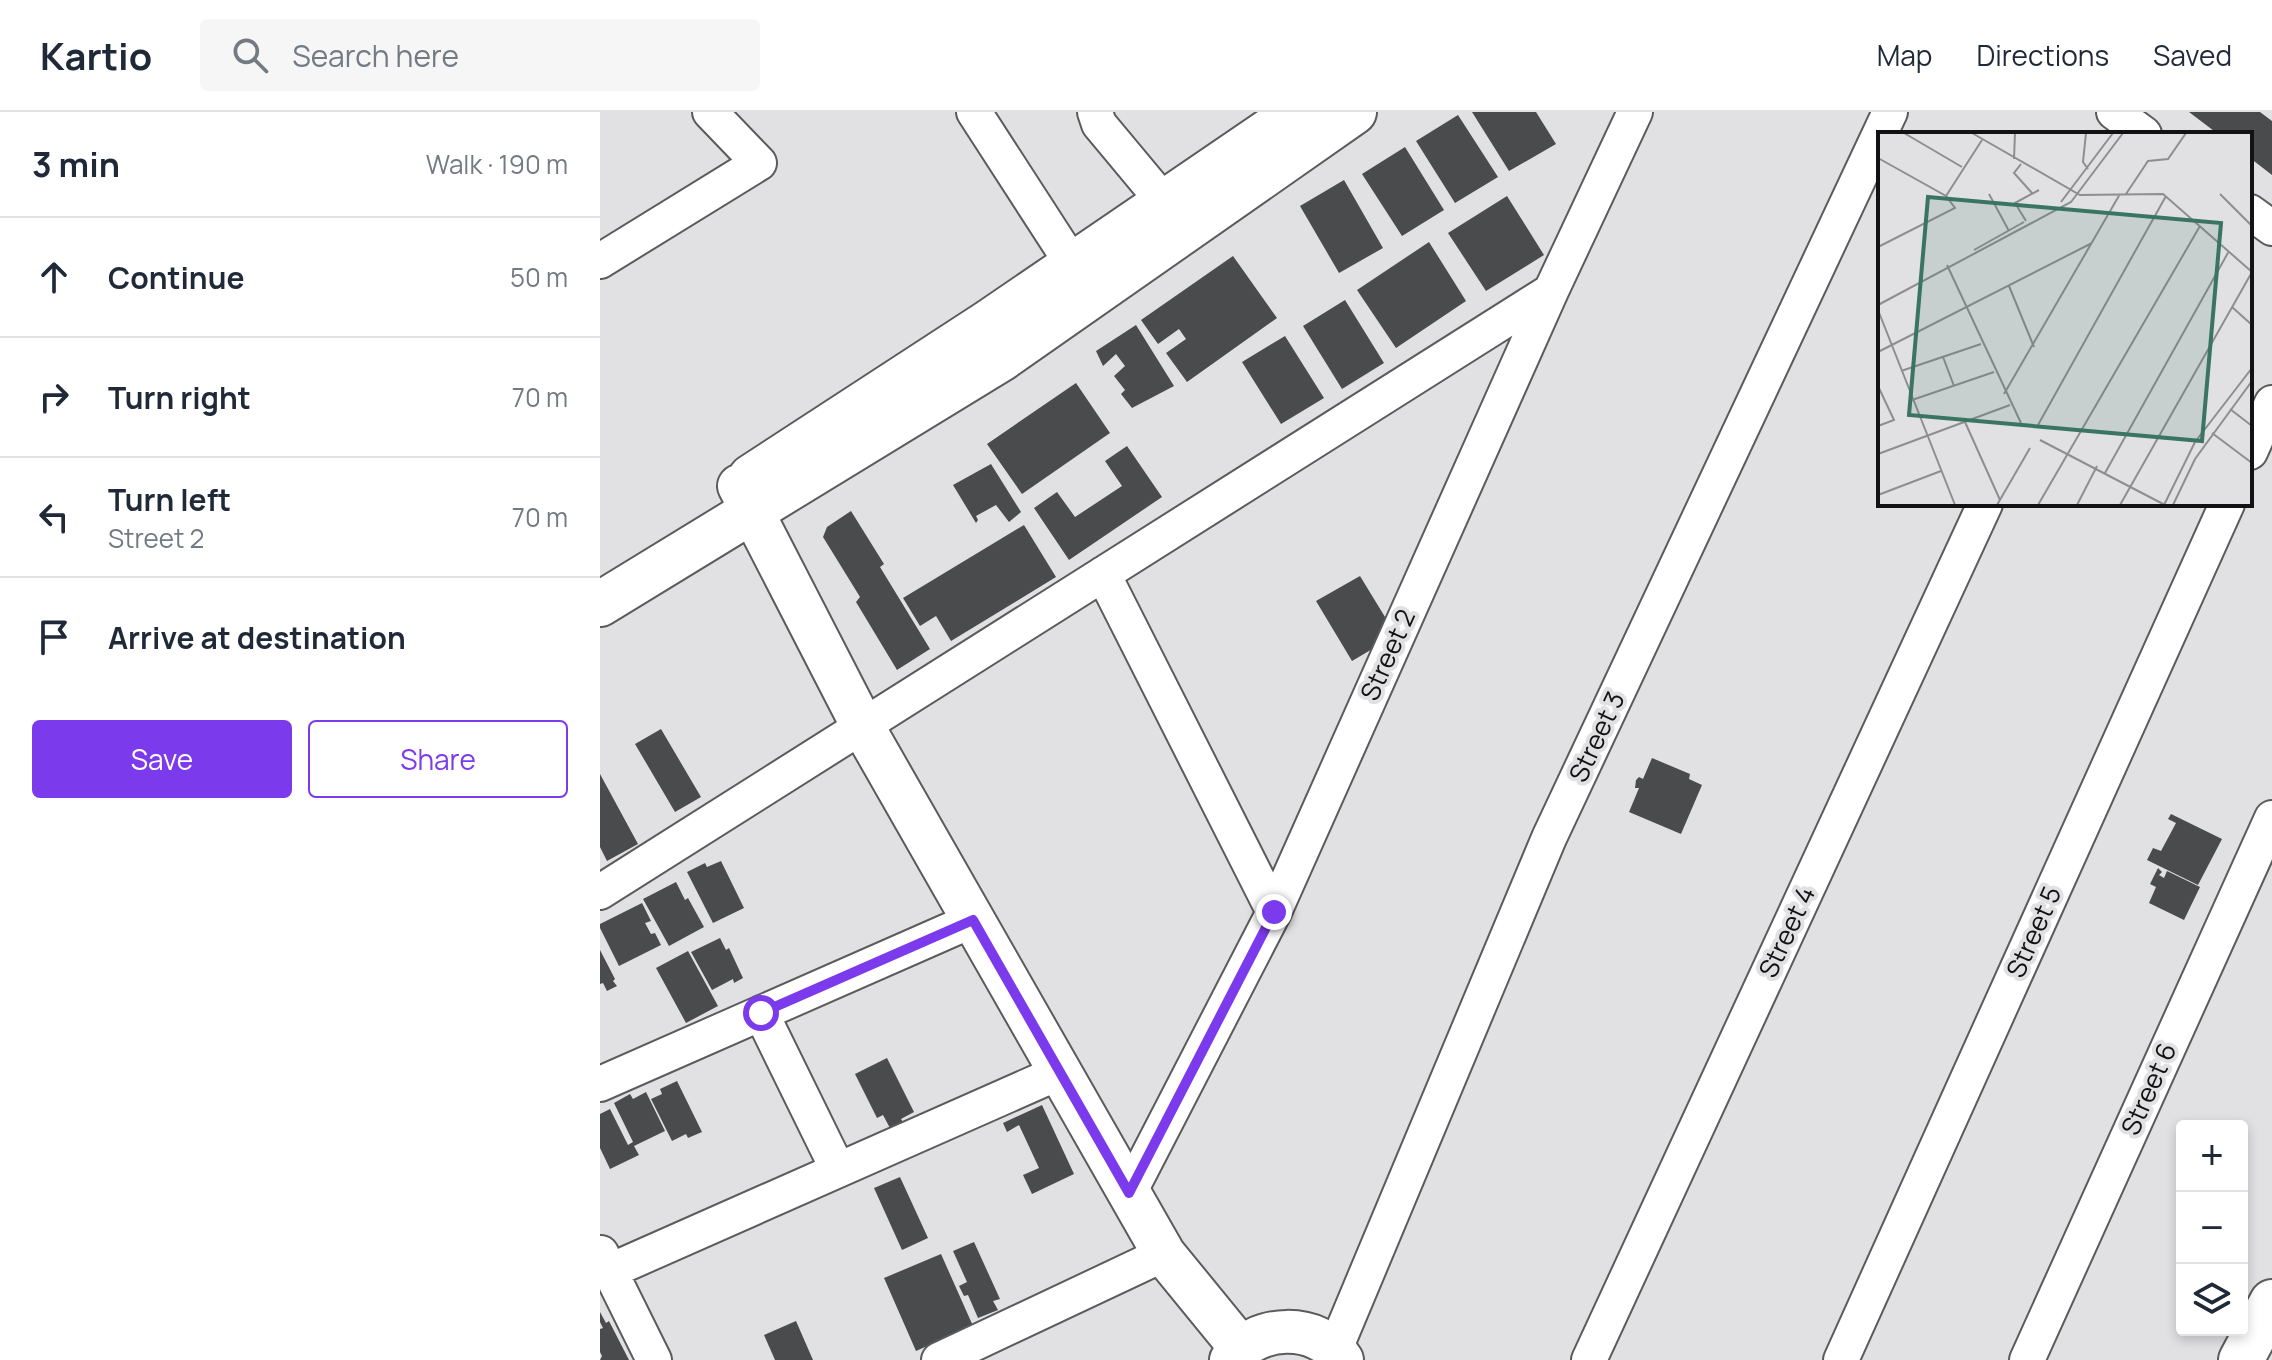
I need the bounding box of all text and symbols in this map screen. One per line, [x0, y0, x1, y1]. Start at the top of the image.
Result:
search box [200, 19, 760, 91]
text: Kartio [40, 29, 152, 81]
icon: search [228, 33, 272, 77]
text: Search here [292, 35, 459, 76]
text: Map [1877, 36, 1932, 74]
text: Directions [1976, 36, 2109, 74]
text: Saved [2153, 36, 2232, 74]
inset map [1878, 132, 2252, 506]
text: 3 min [32, 141, 120, 187]
text: Walk · 190 m [426, 146, 568, 182]
icon: ahead [32, 255, 76, 299]
text: Continue [108, 257, 244, 298]
text: 50 m [510, 259, 568, 295]
icon: right [32, 375, 76, 419]
text: Turn right [108, 377, 251, 418]
text: 70 m [512, 379, 568, 415]
text: Turn left [108, 479, 231, 520]
icon: left [32, 495, 76, 539]
text: 70 m [512, 499, 568, 535]
text: Street 2 [108, 520, 204, 556]
street label: Street 2 [1351, 603, 1423, 706]
icon: arrive [32, 615, 76, 659]
text: Arrive at destination [108, 617, 406, 658]
street label: Street 3 [1560, 685, 1633, 788]
button: Save [32, 720, 292, 798]
button: Share [308, 720, 568, 798]
street label: Street 4 [1749, 880, 1823, 983]
street label: Street 5 [1997, 880, 2069, 983]
route end [1256, 894, 1292, 930]
route start [743, 995, 779, 1031]
street label: Street 6 [2112, 1037, 2184, 1141]
map controls [2176, 1120, 2248, 1336]
button: + [2176, 1120, 2248, 1192]
button: − [2176, 1192, 2248, 1264]
button: layers [2176, 1264, 2248, 1336]

